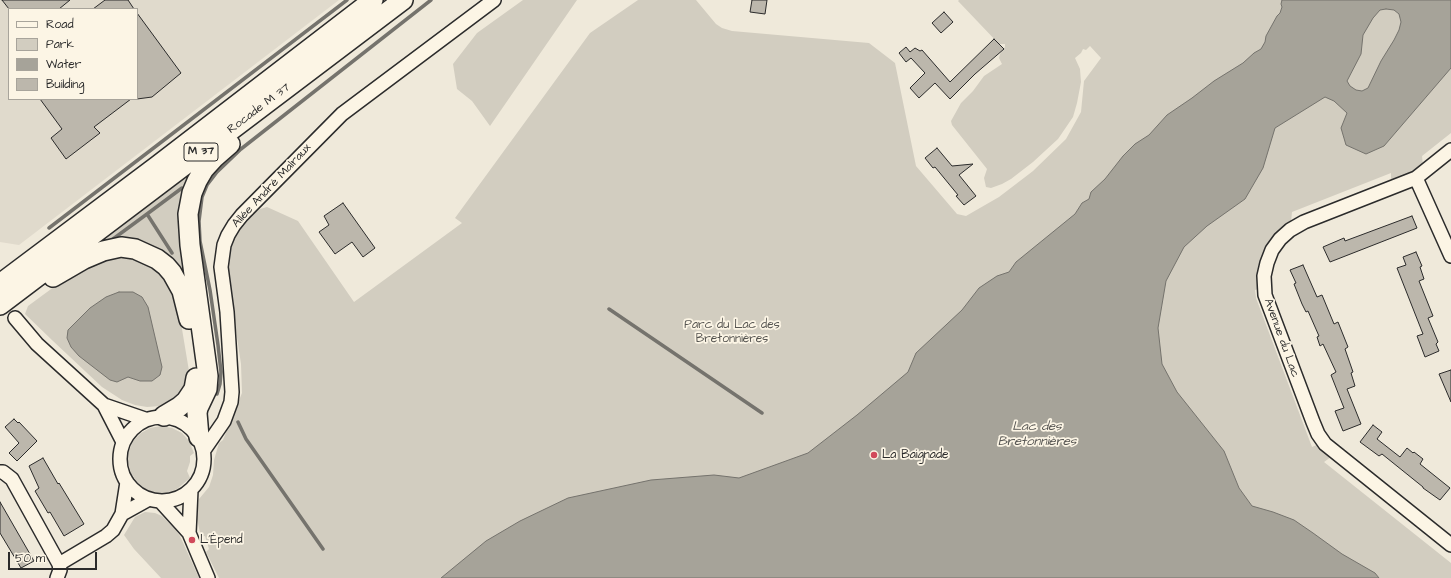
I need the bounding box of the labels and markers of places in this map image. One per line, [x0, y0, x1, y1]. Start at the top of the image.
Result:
place label: La Baignade [882, 448, 949, 462]
marker: La Baignade [869, 450, 879, 460]
place label: L'Épend [200, 533, 243, 547]
marker: L'Épend [187, 535, 197, 545]

